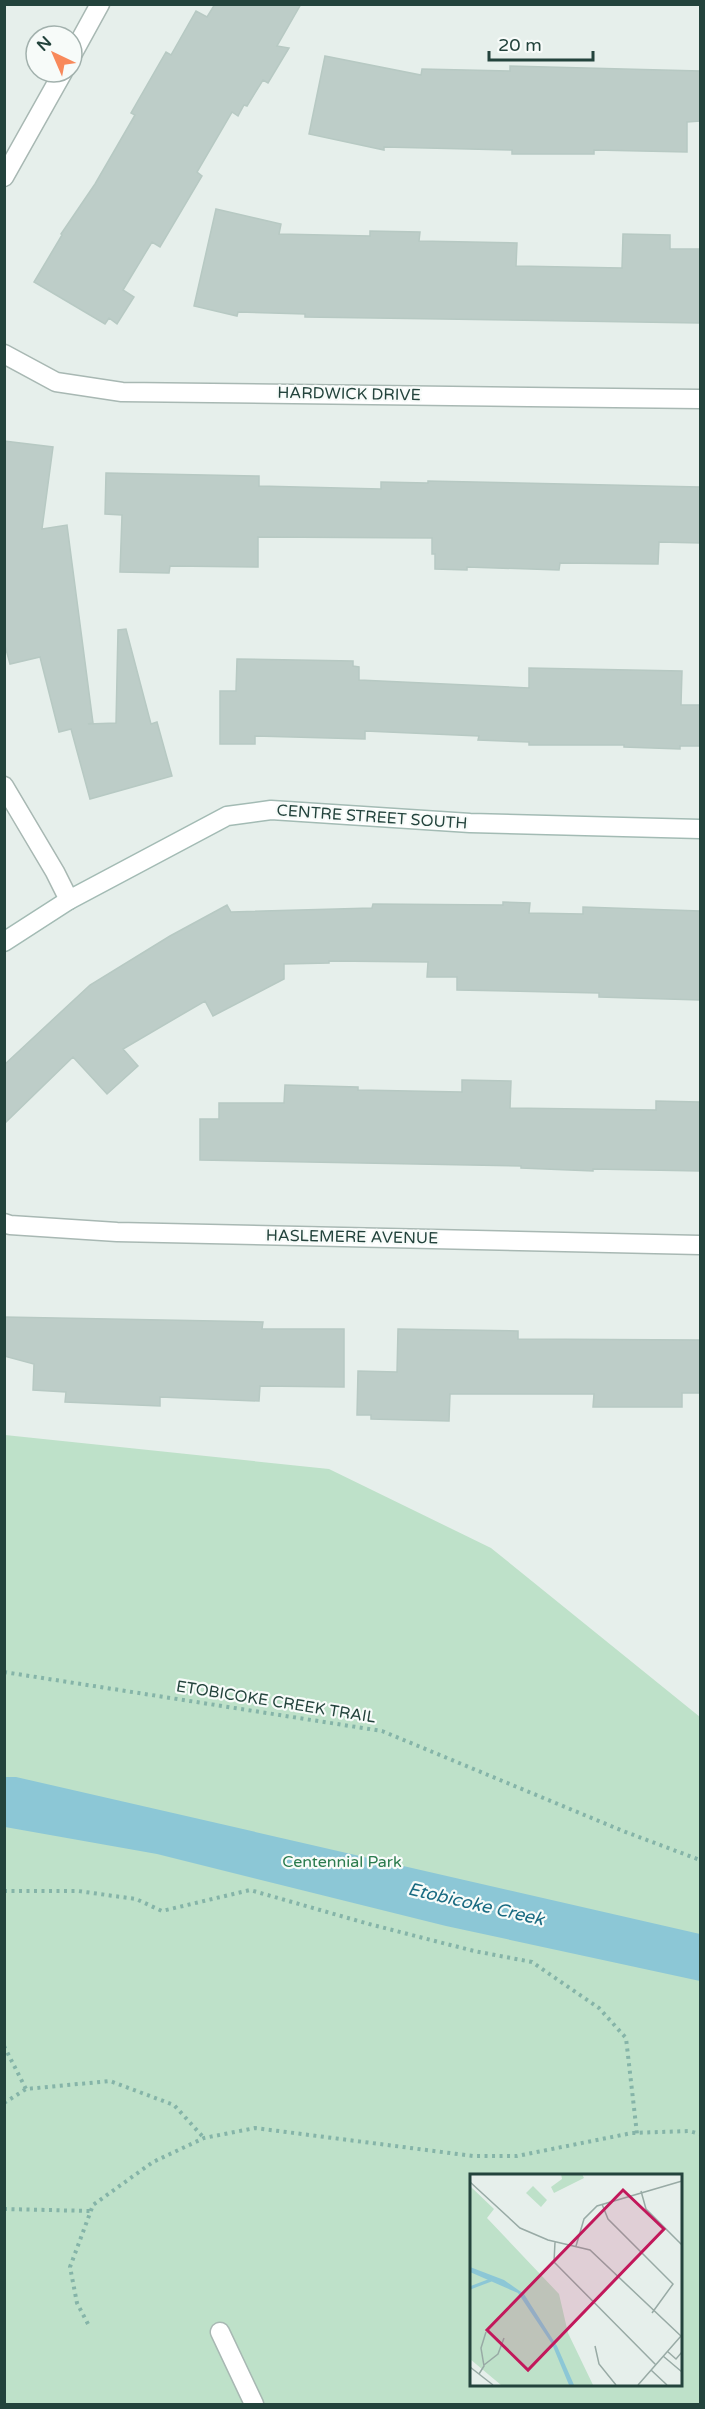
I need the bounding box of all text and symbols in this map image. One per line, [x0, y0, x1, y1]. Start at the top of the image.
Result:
north arrow [24, 24, 84, 84]
scale bar [489, 24, 592, 62]
text: N [33, 32, 56, 56]
text: 20 m [498, 34, 542, 56]
street label: HARDWICK DRIVE [277, 383, 421, 405]
street label: CENTRE STREET SOUTH [276, 800, 468, 834]
street label: HASLEMERE AVENUE [266, 1225, 438, 1249]
street label: ETOBICOKE CREEK TRAIL [175, 1676, 377, 1728]
park label: Centennial Park [282, 1852, 402, 1872]
water label: Etobicoke Creek [406, 1878, 547, 1931]
inset map [470, 2174, 681, 2385]

